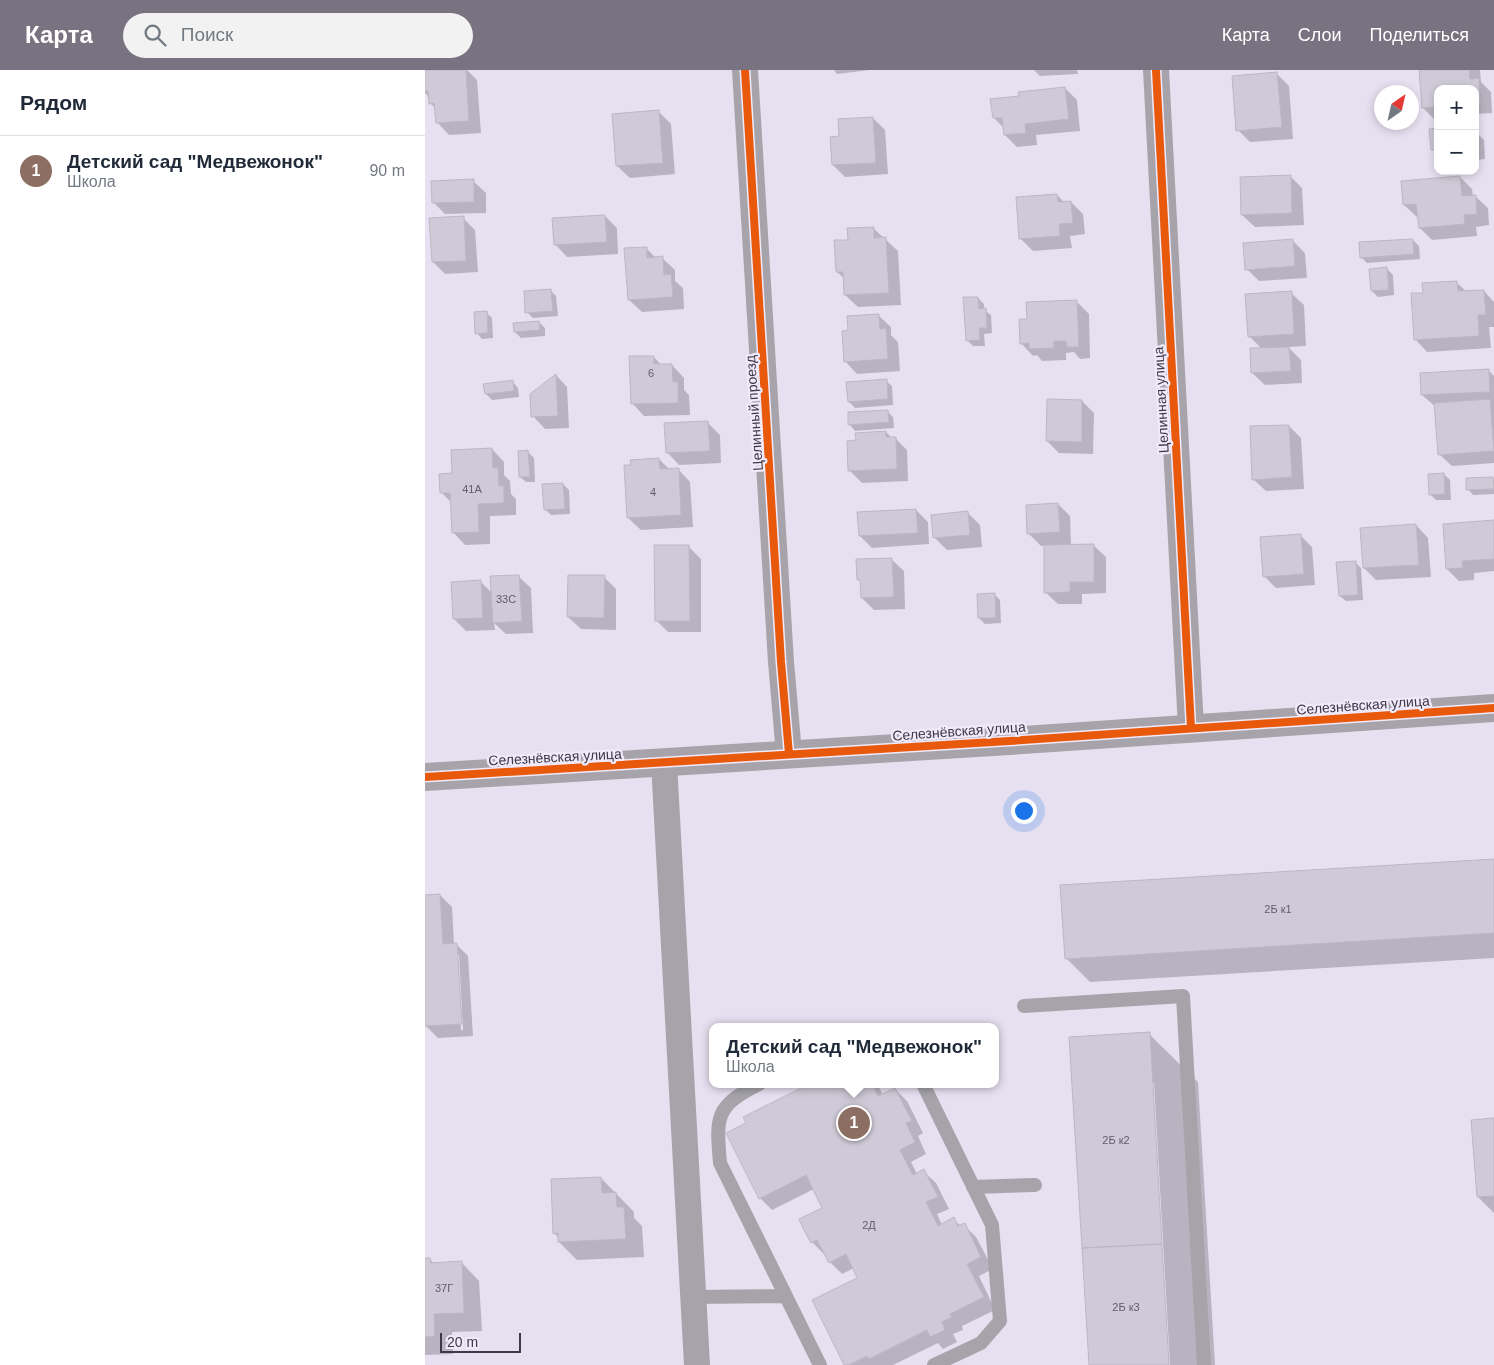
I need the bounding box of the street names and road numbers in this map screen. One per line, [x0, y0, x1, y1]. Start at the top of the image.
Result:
street label: Целинная улица [1150, 346, 1172, 454]
street label: Целинный проезд [742, 355, 766, 471]
street label: Селезнёвская улица [1296, 692, 1430, 718]
street label: Селезнёвская улица [892, 718, 1026, 744]
street label: Селезнёвская улица [488, 746, 622, 768]

